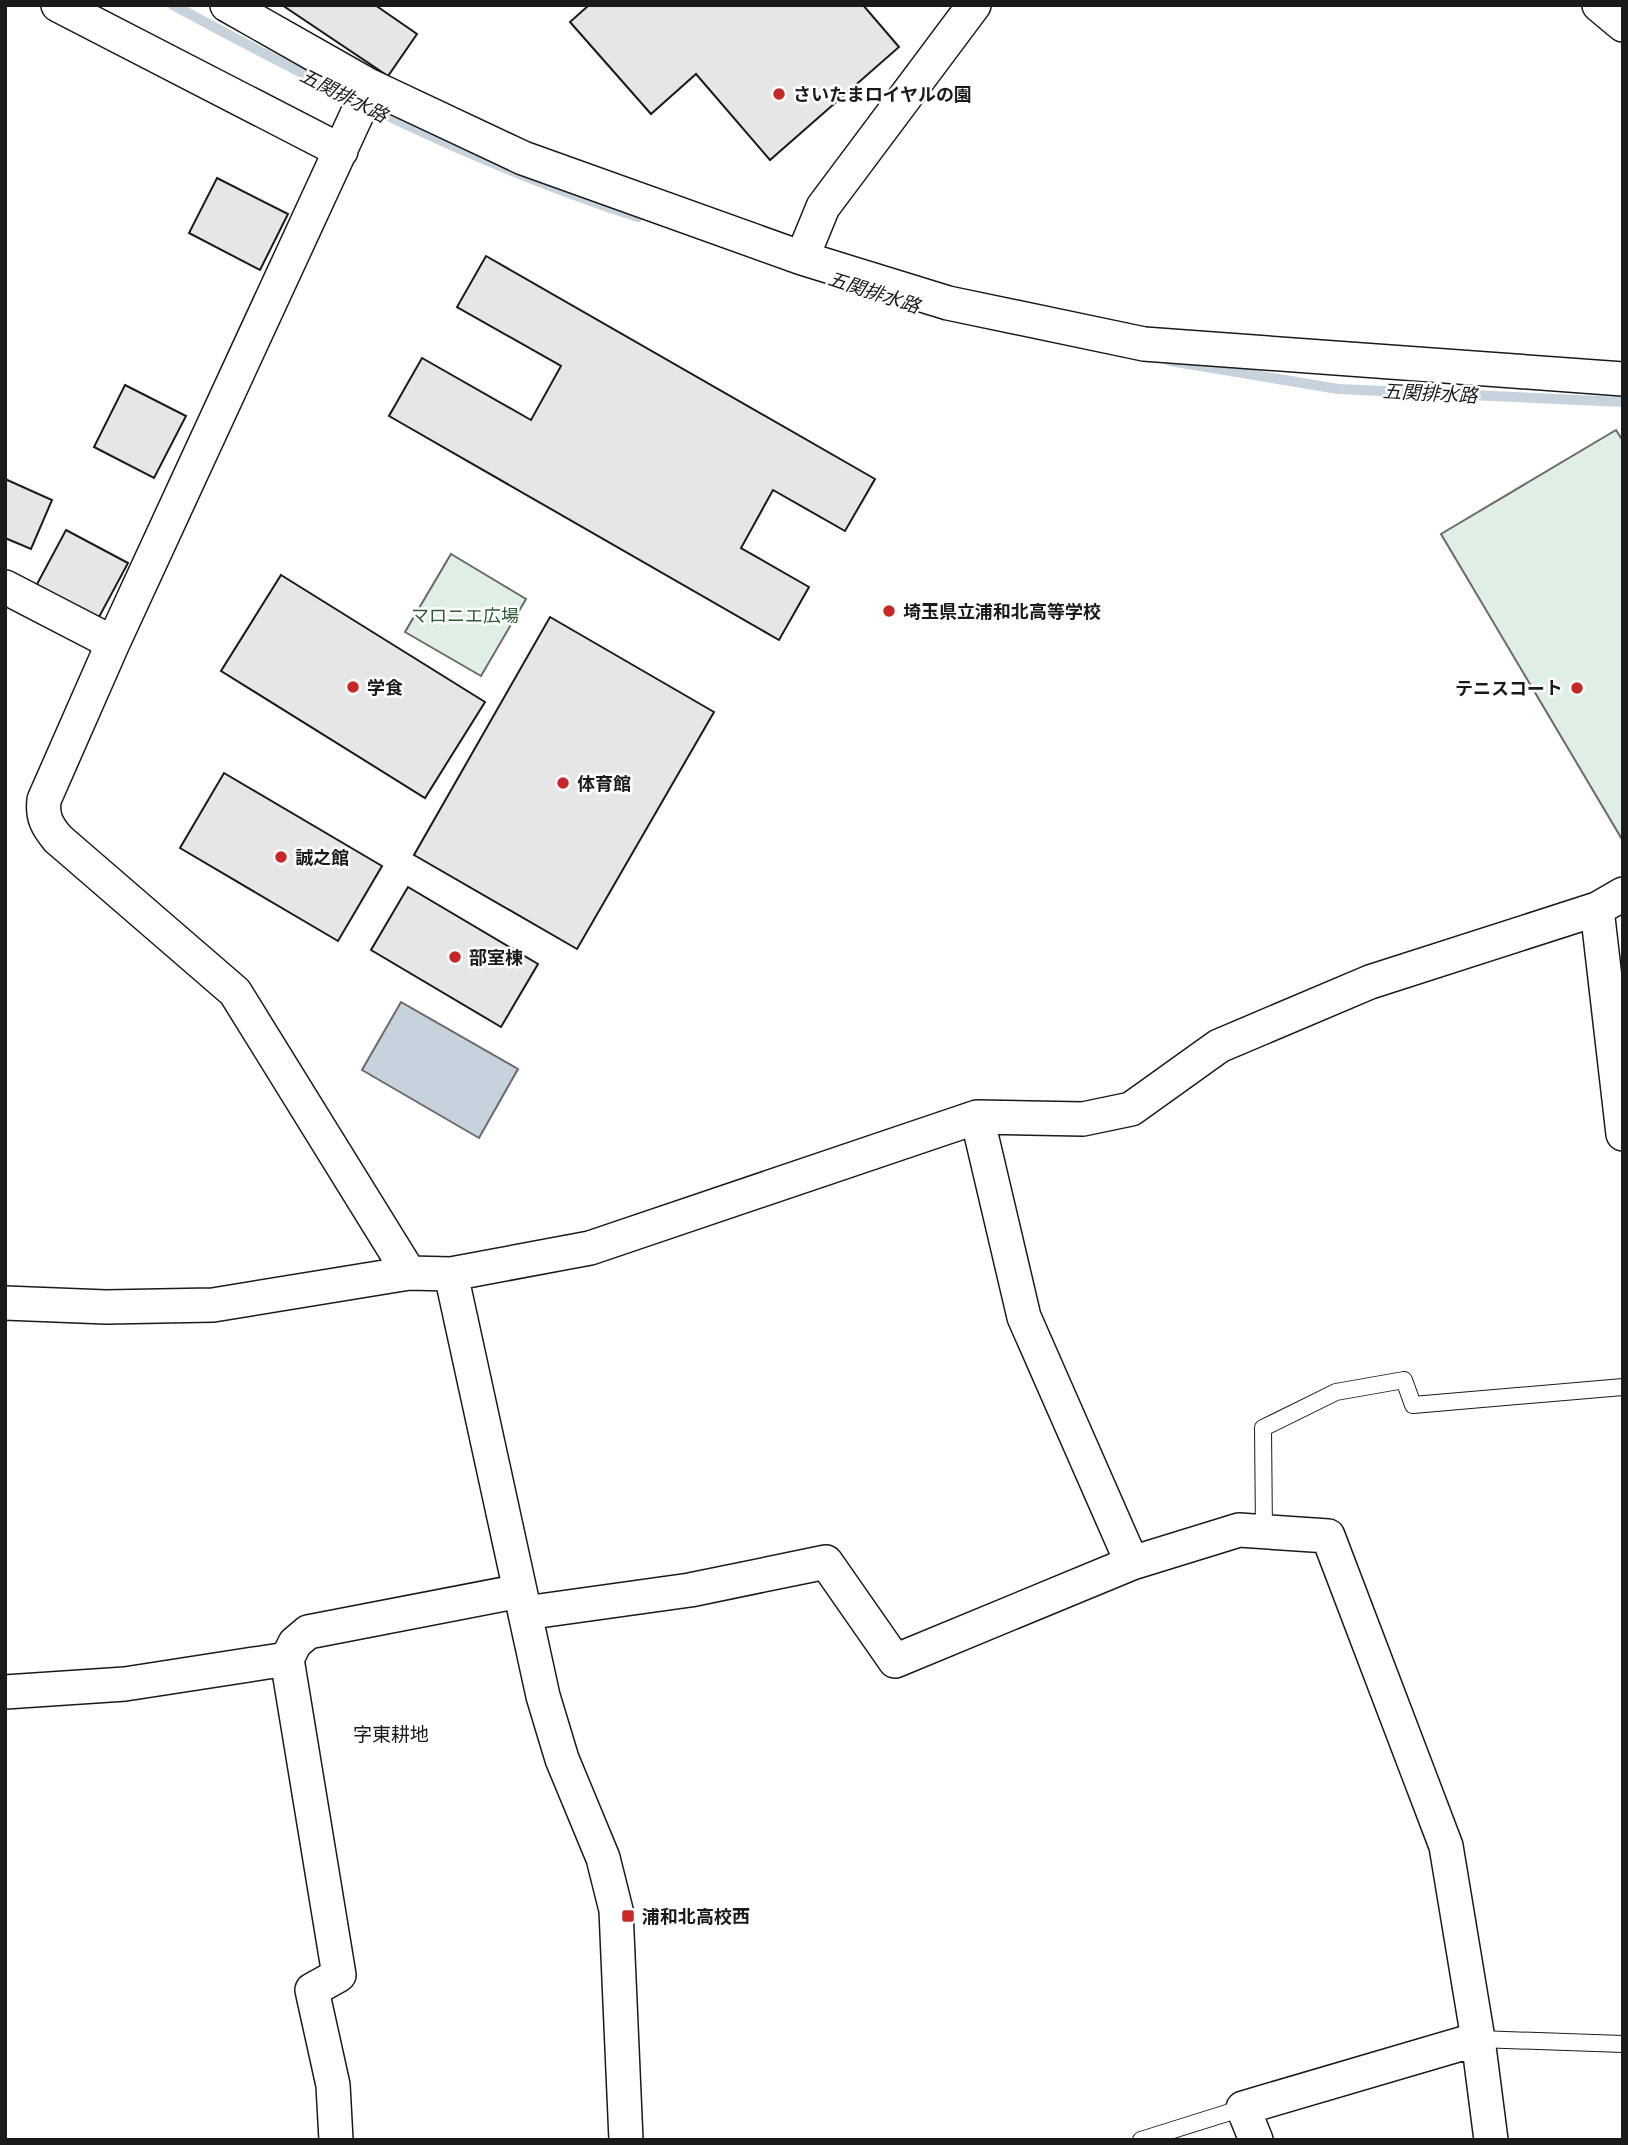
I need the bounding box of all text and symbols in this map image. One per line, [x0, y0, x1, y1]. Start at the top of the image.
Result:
water label: 五関排水路 [297, 64, 393, 127]
place label: さいたまロイヤルの園 [793, 84, 972, 104]
marker: さいたまロイヤルの園 [771, 86, 787, 102]
water label: 五関排水路 [825, 267, 924, 318]
water label: 五関排水路 [1382, 380, 1480, 407]
place label: 埼玉県立浦和北高等学校 [903, 601, 1101, 621]
marker: 埼玉県立浦和北高等学校 [881, 603, 897, 619]
park label: マロニエ広場 [411, 605, 519, 625]
place label: 学食 [367, 677, 403, 697]
place label: テニスコート [1455, 678, 1563, 698]
marker: 学食 [345, 679, 361, 695]
marker: テニスコート [1569, 680, 1585, 696]
place label: 体育館 [577, 773, 631, 793]
marker: 体育館 [555, 775, 571, 791]
place label: 誠之館 [295, 847, 349, 867]
marker: 誠之館 [273, 849, 289, 865]
place label: 部室棟 [469, 947, 523, 967]
marker: 部室棟 [447, 949, 463, 965]
district label: 字東耕地 [353, 1723, 429, 1745]
place label: 浦和北高校西 [642, 1906, 750, 1926]
marker: 浦和北高校西 [620, 1908, 636, 1924]

